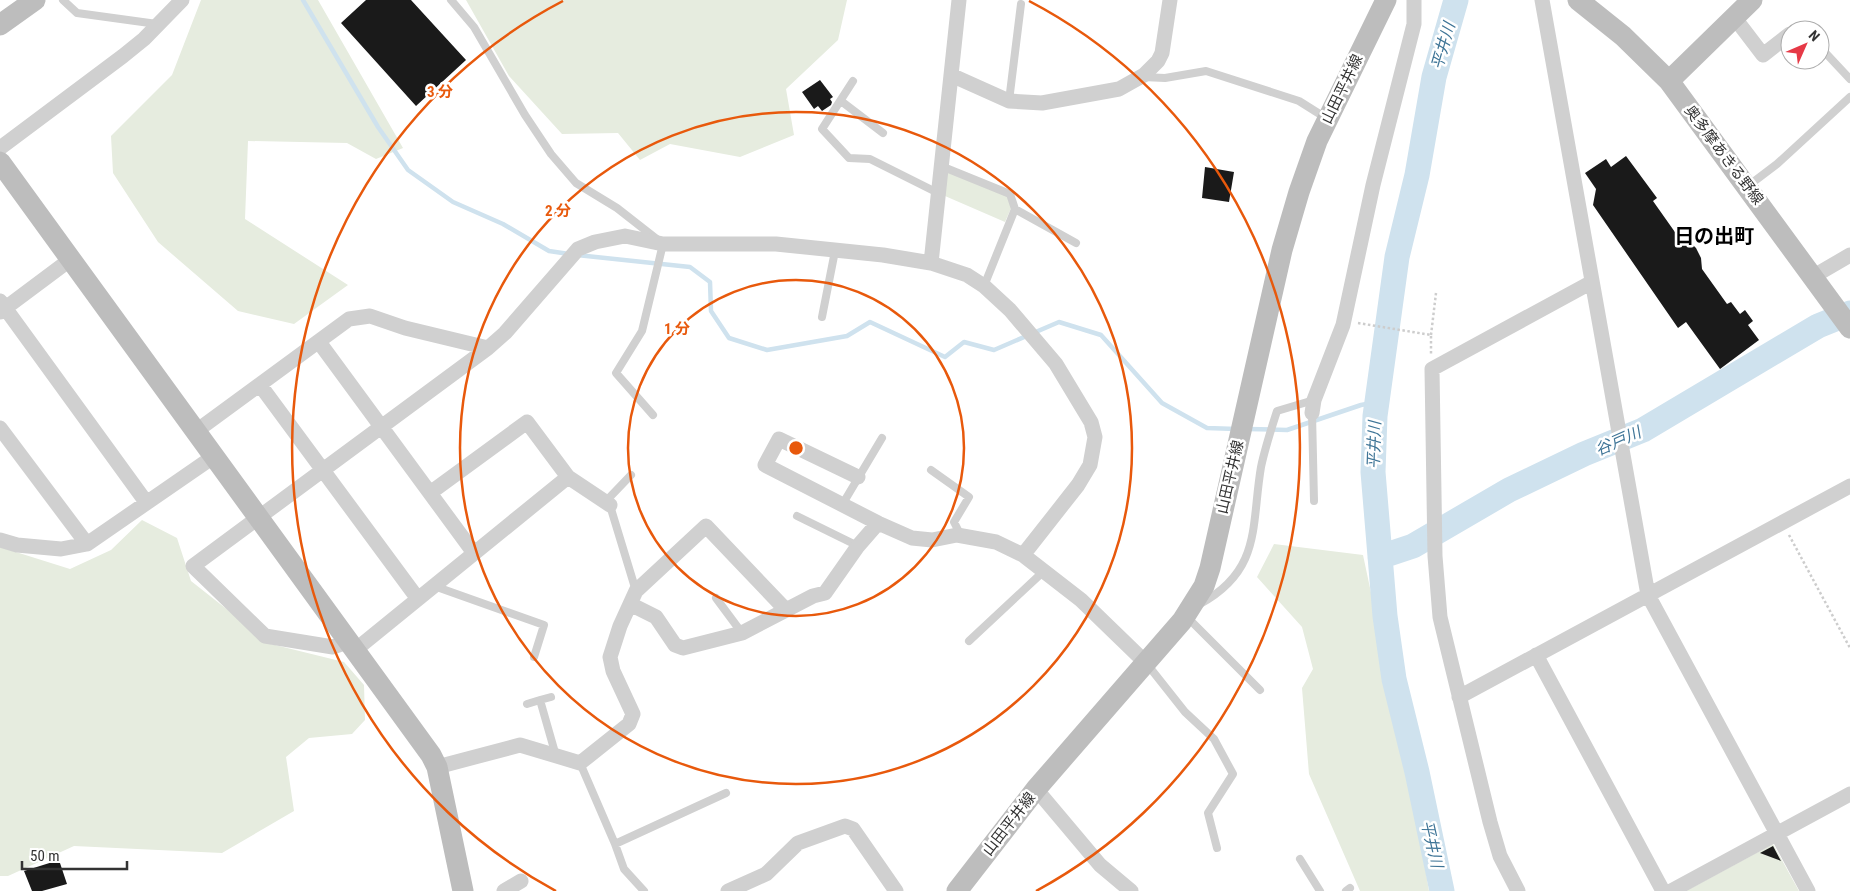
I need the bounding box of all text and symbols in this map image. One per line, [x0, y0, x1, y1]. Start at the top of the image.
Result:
water label: 平井川 [1427, 18, 1459, 72]
north arrow [1780, 20, 1830, 70]
text: N [1806, 27, 1823, 44]
street label: 山田平井線 [1317, 51, 1367, 127]
text: 3 分 [427, 83, 453, 101]
street label: 奥多摩あきる野線 [1681, 102, 1767, 208]
text: 2 分 [545, 202, 571, 220]
district label: 日の出町 [1674, 224, 1754, 248]
text: 1 分 [664, 320, 690, 338]
water label: 平井川 [1364, 419, 1384, 469]
water label: 谷戸川 [1592, 422, 1646, 459]
street label: 山田平井線 [1213, 438, 1247, 516]
centre of rings [787, 439, 805, 457]
street label: 山田平井線 [979, 789, 1039, 859]
water label: 平井川 [1417, 818, 1447, 871]
scale bar [22, 838, 128, 870]
text: 50 m [30, 847, 60, 865]

